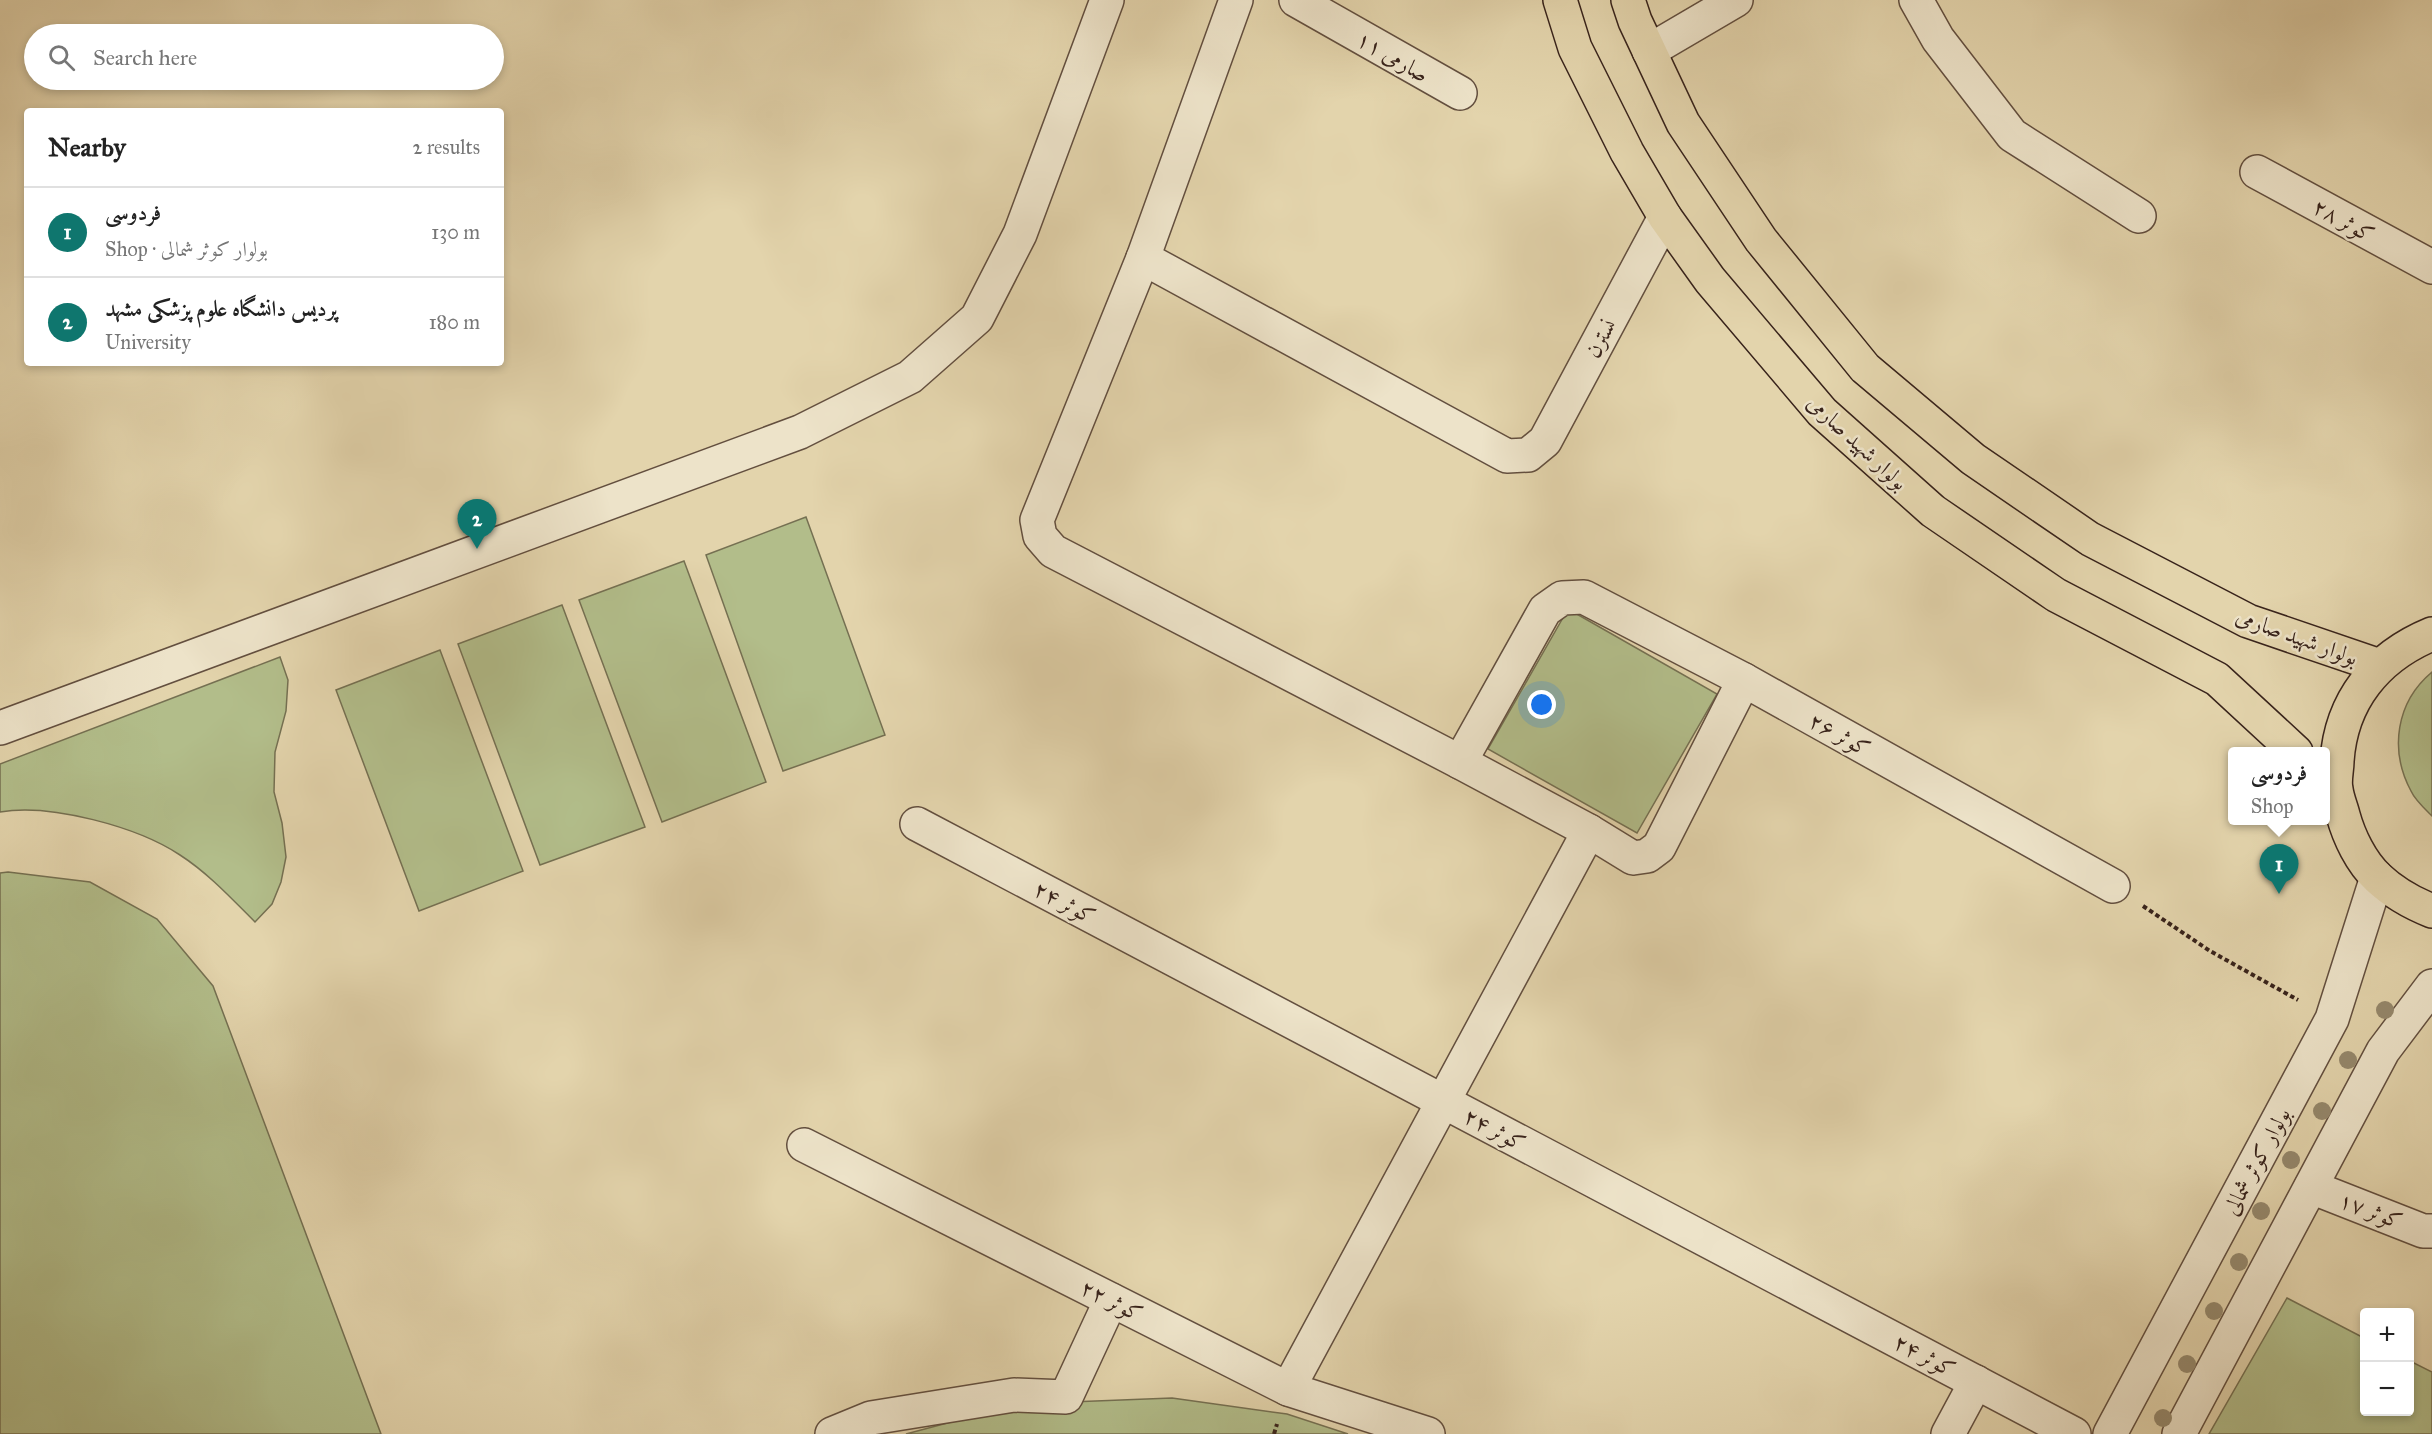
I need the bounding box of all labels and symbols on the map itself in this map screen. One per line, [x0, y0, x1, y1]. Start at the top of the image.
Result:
street label: صارمی ۱۱ [1352, 25, 1434, 88]
street label: کوثر ۲۸ [2308, 193, 2379, 248]
street label: نسترن [1579, 314, 1622, 362]
street label: بولوار شهید صارمی [1801, 389, 1914, 497]
pin: 2 [458, 500, 496, 549]
street label: بولوار شهید صارمی [2232, 602, 2361, 672]
your location [1527, 690, 1556, 719]
street label: کوثر ۲۶ [1804, 707, 1875, 762]
pin: 1 [2260, 844, 2298, 894]
street label: کوثر ۲۴ [1029, 875, 1100, 930]
street label: کوثر ۲۴ [1459, 1102, 1530, 1157]
street label: بولوار کوثر شمالی [2217, 1103, 2296, 1220]
street label: کوثر ۱۷ [2335, 1186, 2406, 1235]
street label: کوثر ۲۲ [1076, 1273, 1147, 1327]
street label: کوثر ۲۴ [1889, 1328, 1960, 1383]

